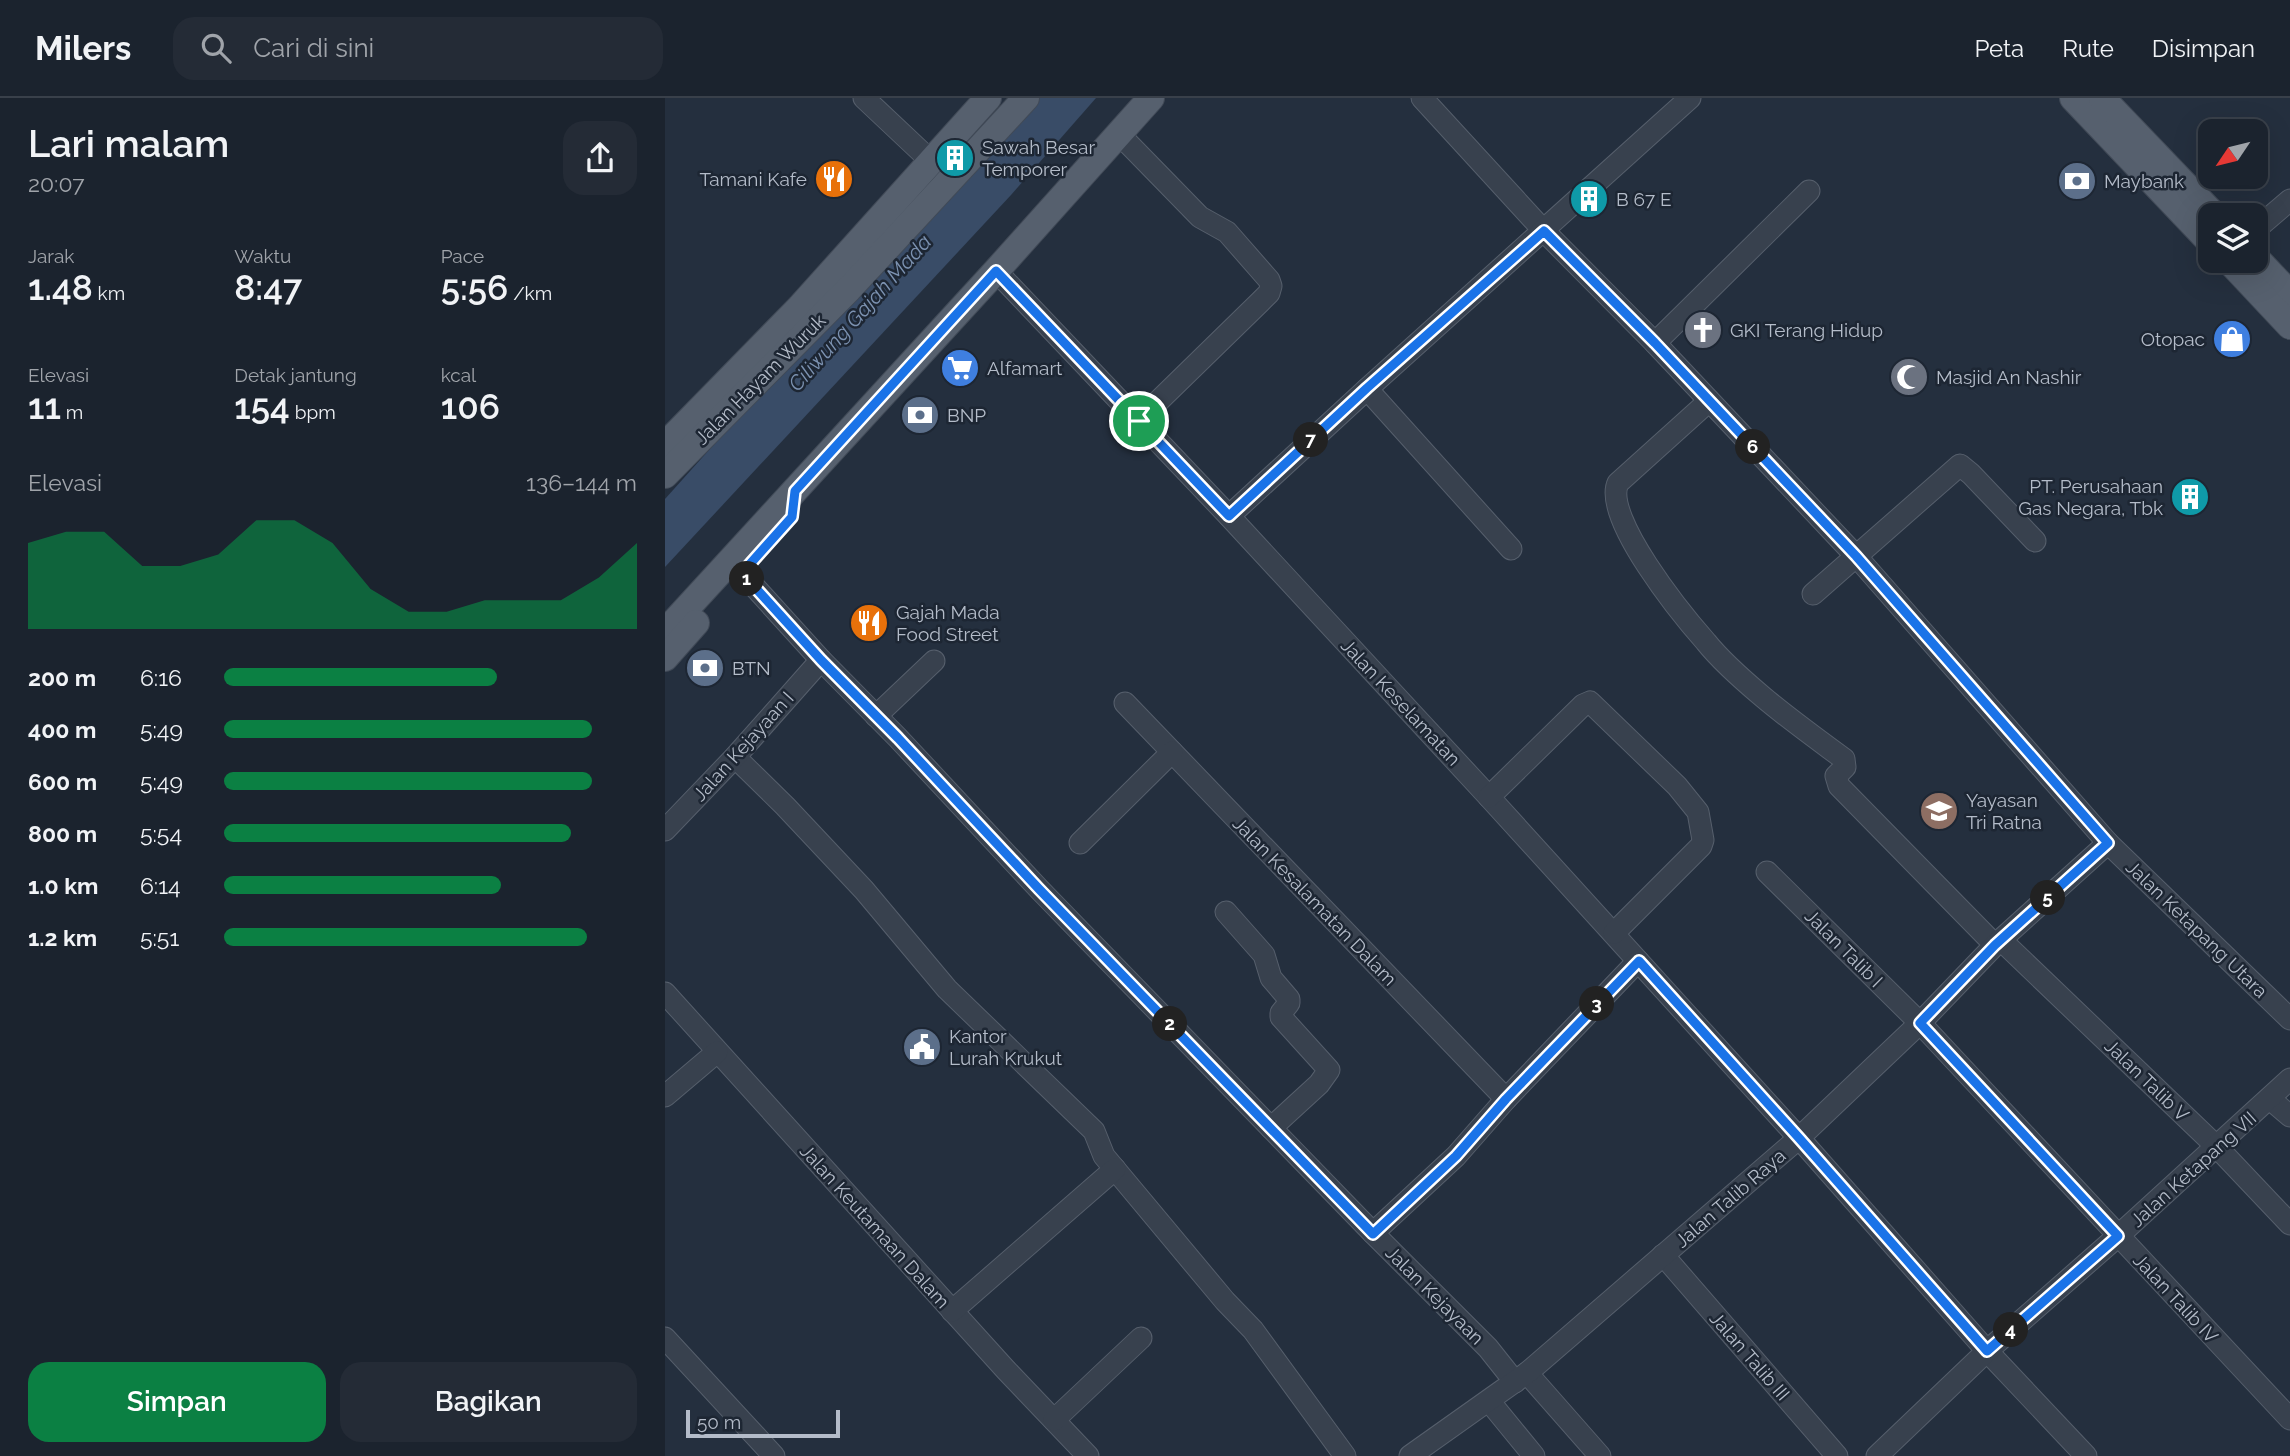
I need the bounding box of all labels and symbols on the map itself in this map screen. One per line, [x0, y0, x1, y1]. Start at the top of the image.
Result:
north arrow [2198, 119, 2268, 189]
place label: Sawah Besar Temporer [982, 136, 1095, 180]
building icon: Sawah Besar Temporer [934, 137, 976, 179]
restaurant icon: Tamani Kafe [813, 158, 855, 200]
bank icon: Maybank [2056, 160, 2098, 202]
place label: Tamani Kafe [700, 168, 807, 190]
place label: Maybank [2104, 170, 2184, 192]
building icon: B 67 E [1568, 178, 1610, 220]
place label: B 67 E [1616, 188, 1672, 210]
water label: Ciliwung Gajah Mada [783, 229, 936, 396]
street label: Jalan Hayam Wuruk [690, 309, 830, 449]
church icon: GKI Terang Hidup [1682, 309, 1724, 351]
shop icon: Otopac [2211, 318, 2253, 360]
place label: GKI Terang Hidup [1730, 319, 1883, 341]
place label: Otopac [2141, 328, 2205, 350]
supermarket icon: Alfamart [939, 347, 981, 389]
mosque icon: Masjid An Nashir [1888, 356, 1930, 398]
place label: Alfamart [987, 357, 1063, 379]
place label: Masjid An Nashir [1936, 366, 2082, 388]
pin [1109, 391, 1169, 451]
bank icon: BNP [899, 394, 941, 436]
place label: BNP [947, 404, 986, 426]
pin: 7 [1293, 422, 1329, 458]
pin: 6 [1735, 430, 1771, 464]
place label: PT. Perusahaan Gas Negara, Tbk [2018, 475, 2163, 519]
building icon: PT. Perusahaan Gas Negara, Tbk [2169, 476, 2211, 518]
pin: 1 [729, 561, 765, 596]
place label: Gajah Mada Food Street [896, 601, 1000, 645]
restaurant icon: Gajah Mada Food Street [848, 602, 890, 644]
street label: Jalan Keselamatan [1337, 634, 1465, 770]
bank icon: BTN [684, 647, 726, 689]
place label: BTN [732, 657, 771, 679]
street label: Jalan Kejayaan I [688, 687, 798, 805]
place label: Yayasan Tri Ratna [1966, 789, 2042, 833]
school or university icon: Yayasan Tri Ratna [1918, 790, 1960, 832]
street label: Jalan Kesalamatan Dalam [1229, 812, 1401, 990]
street label: Jalan Ketapang Utara [2122, 856, 2272, 1002]
pin: 5 [2031, 880, 2065, 916]
street label: Jalan Talib I [1801, 905, 1887, 991]
pin: 3 [1579, 986, 1615, 1021]
pin: 2 [1153, 1006, 1187, 1042]
place label: Kantor Lurah Krukut [949, 1025, 1063, 1069]
public building icon: Kantor Lurah Krukut [901, 1026, 943, 1068]
street label: Jalan Talib V [2100, 1034, 2194, 1126]
street label: Jalan Ketapang VII [2126, 1107, 2260, 1231]
street label: Jalan Keutamaan Dalam [796, 1140, 954, 1312]
street label: Jalan Talib Raya [1670, 1144, 1790, 1252]
street label: Jalan Kejayaan [1381, 1241, 1489, 1349]
street label: Jalan Talib IV [2129, 1249, 2223, 1347]
street label: Jalan Talib III [1706, 1307, 1794, 1405]
pin: 4 [1993, 1312, 2029, 1348]
scale bar [686, 1407, 840, 1439]

